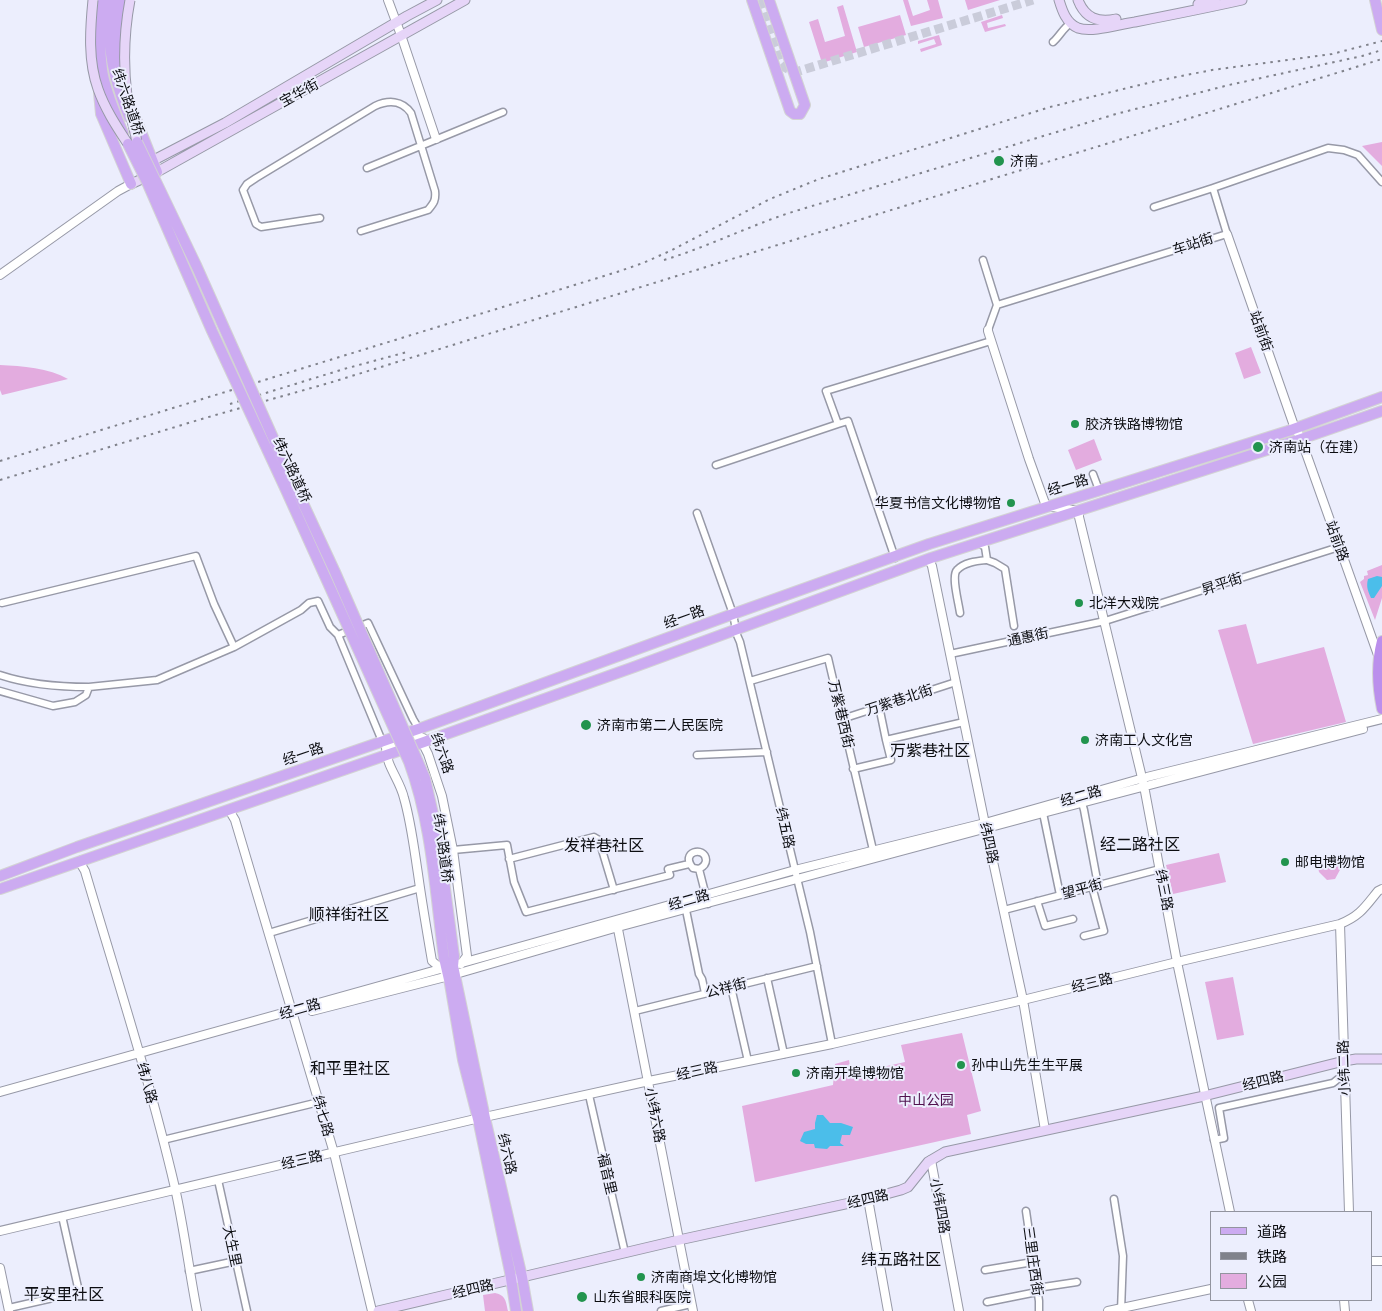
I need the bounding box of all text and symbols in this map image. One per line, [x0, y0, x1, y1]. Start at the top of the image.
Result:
street label: 纬六路道桥 [109, 66, 147, 138]
street label: 宝华街 [277, 75, 321, 111]
place label: 济南 [1010, 153, 1038, 169]
marker: 济南 [992, 154, 1006, 168]
street label: 车站街 [1170, 230, 1216, 258]
street label: 站前街 [1246, 308, 1276, 354]
place label: 胶济铁路博物馆 [1085, 416, 1183, 432]
marker: 胶济铁路博物馆 [1069, 418, 1081, 430]
street label: 纬六路道桥 [270, 435, 314, 505]
place label: 济南站（在建） [1269, 439, 1367, 455]
marker: 济南站（在建） [1251, 440, 1265, 454]
street label: 经一路 [1045, 471, 1091, 499]
place label: 华夏书信文化博物馆 [875, 495, 1001, 511]
marker: 华夏书信文化博物馆 [1005, 497, 1017, 509]
street label: 站前路 [1322, 518, 1352, 564]
street label: 昇平街 [1199, 570, 1245, 598]
place label: 北洋大戏院 [1089, 595, 1159, 611]
marker: 北洋大戏院 [1073, 597, 1085, 609]
street label: 经一路 [661, 602, 707, 632]
street label: 通惠街 [1006, 624, 1050, 650]
street label: 万紫巷西街 [825, 678, 857, 750]
street label: 万紫巷北街 [863, 681, 935, 719]
place label: 济南市第二人民医院 [597, 717, 723, 733]
marker: 济南市第二人民医院 [579, 718, 593, 732]
street label: 纬六路 [427, 730, 457, 776]
place label: 济南工人文化宫 [1095, 732, 1193, 748]
marker: 济南工人文化宫 [1079, 734, 1091, 746]
street label: 经一路 [280, 739, 326, 769]
district label: 万紫巷社区 [890, 741, 970, 761]
street label: 经二路 [1058, 782, 1104, 810]
street label: 纬五路 [772, 806, 798, 850]
street label: 纬六路道桥 [430, 812, 456, 884]
street label: 纬四路 [976, 821, 1002, 865]
district label: 经二路社区 [1100, 835, 1180, 855]
district label: 发祥巷社区 [564, 836, 644, 856]
place label: 邮电博物馆 [1295, 854, 1365, 870]
marker: 邮电博物馆 [1279, 856, 1291, 868]
street label: 纬三路 [1152, 868, 1176, 912]
street label: 望平街 [1060, 875, 1104, 903]
street label: 经二路 [666, 886, 712, 914]
district label: 顺祥街社区 [309, 905, 389, 925]
street label: 经三路 [1070, 970, 1114, 996]
street label: 公祥街 [704, 975, 748, 1001]
street label: 经二路 [277, 995, 323, 1023]
street label: 小纬二路 [1335, 1040, 1353, 1096]
place label: 孙中山先生生平展 [971, 1057, 1083, 1073]
street label: 经三路 [675, 1058, 719, 1084]
district label: 和平里社区 [310, 1059, 390, 1079]
marker: 孙中山先生生平展 [955, 1059, 967, 1071]
street label: 纬八路 [133, 1061, 161, 1105]
place label: 济南开埠博物馆 [806, 1065, 904, 1081]
marker: 济南开埠博物馆 [790, 1067, 802, 1079]
street label: 经四路 [1241, 1068, 1285, 1094]
street label: 小纬六路 [641, 1086, 669, 1144]
park label: 中山公园 [898, 1092, 954, 1108]
street label: 纬七路 [309, 1093, 337, 1139]
street label: 纬六路 [494, 1132, 520, 1176]
street label: 经三路 [280, 1147, 324, 1173]
street label: 福音里 [594, 1152, 620, 1196]
street label: 小纬四路 [927, 1177, 953, 1235]
street label: 经四路 [846, 1186, 890, 1212]
legend [1210, 1211, 1372, 1301]
text: 道路 [1257, 1222, 1287, 1240]
street label: 大生里 [219, 1224, 245, 1268]
street label: 三里庄西街 [1020, 1225, 1046, 1297]
text: 铁路 [1257, 1247, 1287, 1265]
district label: 纬五路社区 [861, 1250, 941, 1270]
place label: 济南商埠文化博物馆 [651, 1269, 777, 1285]
marker: 济南商埠文化博物馆 [635, 1271, 647, 1283]
text: 公园 [1257, 1272, 1287, 1290]
street label: 经四路 [451, 1276, 495, 1302]
district label: 平安里社区 [24, 1285, 104, 1305]
place label: 山东省眼科医院 [593, 1289, 691, 1305]
marker: 山东省眼科医院 [575, 1290, 589, 1304]

